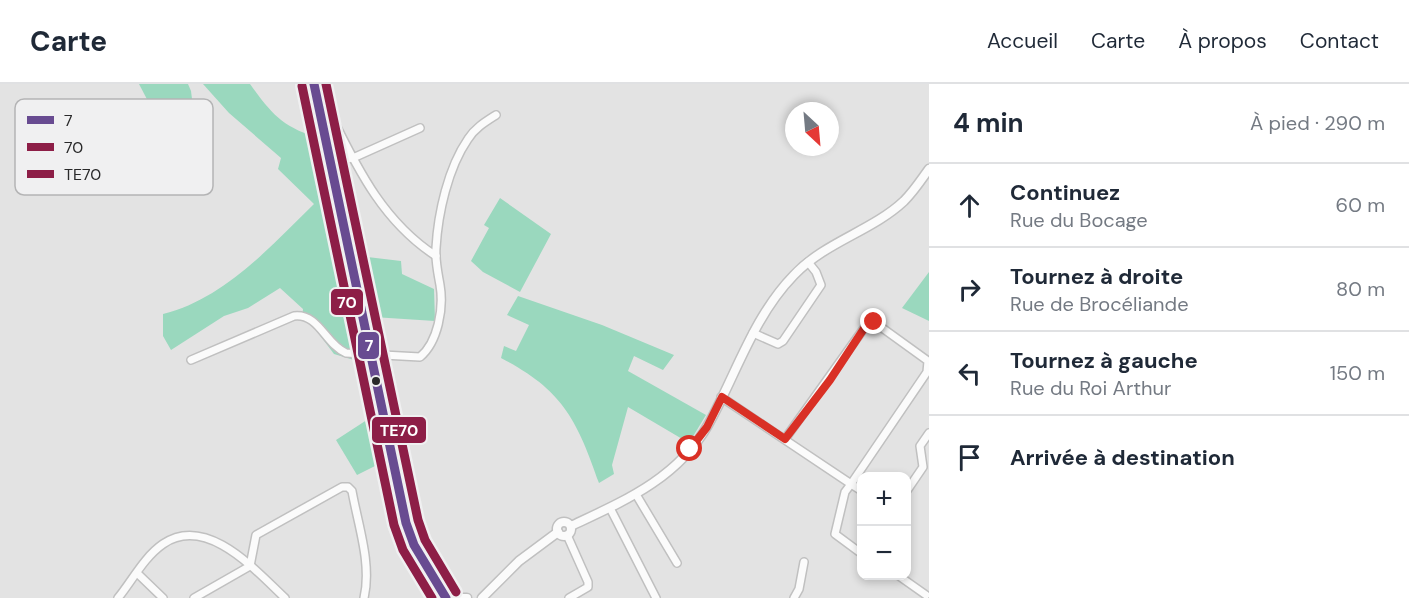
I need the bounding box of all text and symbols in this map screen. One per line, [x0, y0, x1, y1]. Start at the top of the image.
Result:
text: Carte [30, 23, 107, 60]
text: Accueil [987, 27, 1058, 55]
text: Carte [1091, 27, 1145, 55]
text: À propos [1178, 27, 1267, 55]
text: Contact [1300, 27, 1379, 55]
legend [15, 99, 213, 195]
north arrow [785, 102, 839, 156]
text: 4 min [953, 106, 1024, 140]
text: 7 [64, 110, 73, 131]
text: À pied · 290 m [1250, 110, 1385, 136]
text: 70 [64, 137, 83, 158]
text: TE70 [64, 164, 101, 185]
text: Continuez [1010, 178, 1120, 207]
icon: ahead [953, 189, 986, 222]
text: 60 m [1336, 192, 1385, 218]
text: Rue du Bocage [1010, 207, 1148, 233]
text: Tournez à droite [1010, 262, 1183, 291]
icon: right [953, 273, 986, 306]
text: 80 m [1336, 276, 1385, 302]
line badge: 70 [330, 288, 364, 316]
text: Rue de Brocéliande [1010, 291, 1189, 317]
text: 70 [337, 292, 357, 313]
route end [860, 308, 886, 334]
line badge: 7 [357, 331, 380, 360]
text: 7 [365, 335, 374, 356]
text: Tournez à gauche [1010, 346, 1198, 375]
icon: left [953, 357, 986, 390]
text: 150 m [1330, 360, 1385, 386]
unlabelled marker [370, 375, 382, 387]
text: Rue du Roi Arthur [1010, 375, 1171, 401]
line badge: TE70 [371, 416, 427, 444]
text: TE70 [380, 420, 418, 441]
route start [676, 435, 702, 461]
icon: arrive [953, 441, 986, 474]
text: Arrivée à destination [1010, 443, 1235, 472]
map controls [857, 472, 911, 580]
button: + [857, 472, 911, 526]
button: − [857, 526, 911, 580]

